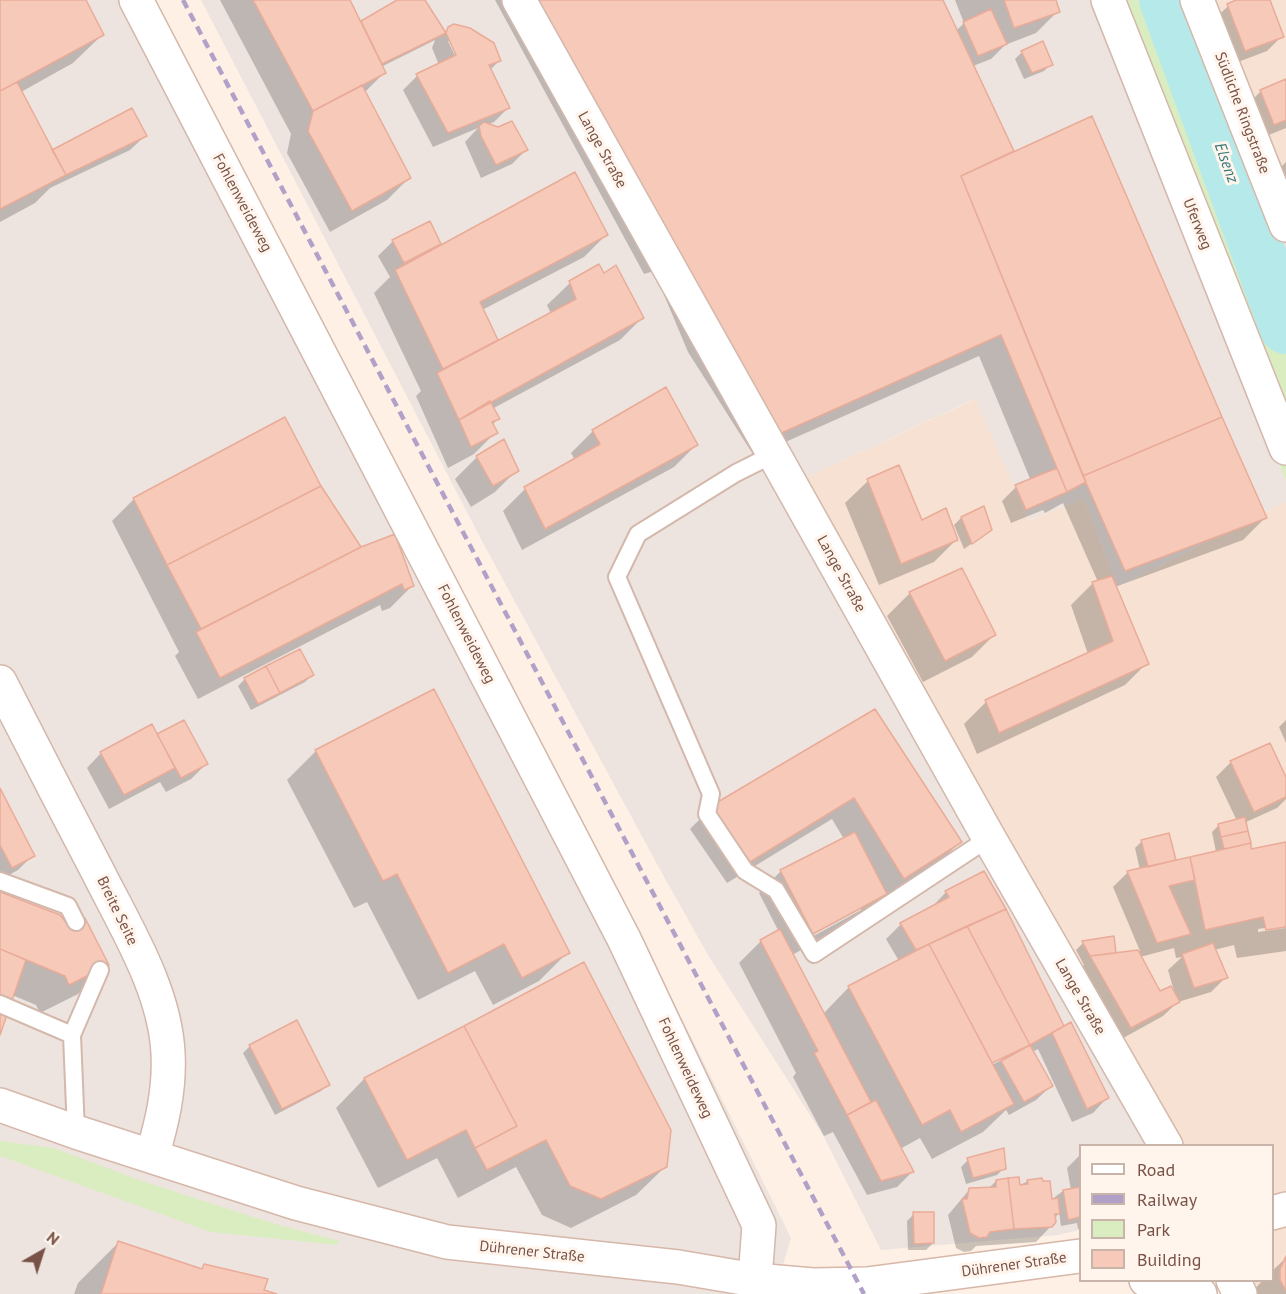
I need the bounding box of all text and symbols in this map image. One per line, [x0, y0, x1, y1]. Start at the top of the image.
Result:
street label: Südliche Ringstraße [1211, 50, 1273, 176]
street label: Lange Straße [574, 109, 630, 191]
water label: Elsenz [1210, 140, 1242, 186]
street label: Fohlenweideweg [209, 151, 275, 255]
street label: Uferweg [1179, 196, 1215, 252]
street label: Lange Straße [813, 533, 869, 615]
street label: Fohlenweideweg [433, 582, 499, 686]
street label: Breite Seite [93, 874, 141, 948]
street label: Lange Straße [1051, 956, 1109, 1038]
street label: Fohlenweideweg [654, 1015, 716, 1121]
legend [1079, 1144, 1274, 1282]
text: Road [1137, 1158, 1175, 1181]
text: Railway [1137, 1188, 1197, 1211]
text: Park [1137, 1218, 1170, 1241]
north arrow [12, 1222, 72, 1282]
text: N [43, 1227, 64, 1249]
street label: Dührener Straße [478, 1238, 586, 1266]
text: Building [1137, 1248, 1201, 1271]
street label: Dührener Straße [960, 1249, 1068, 1281]

